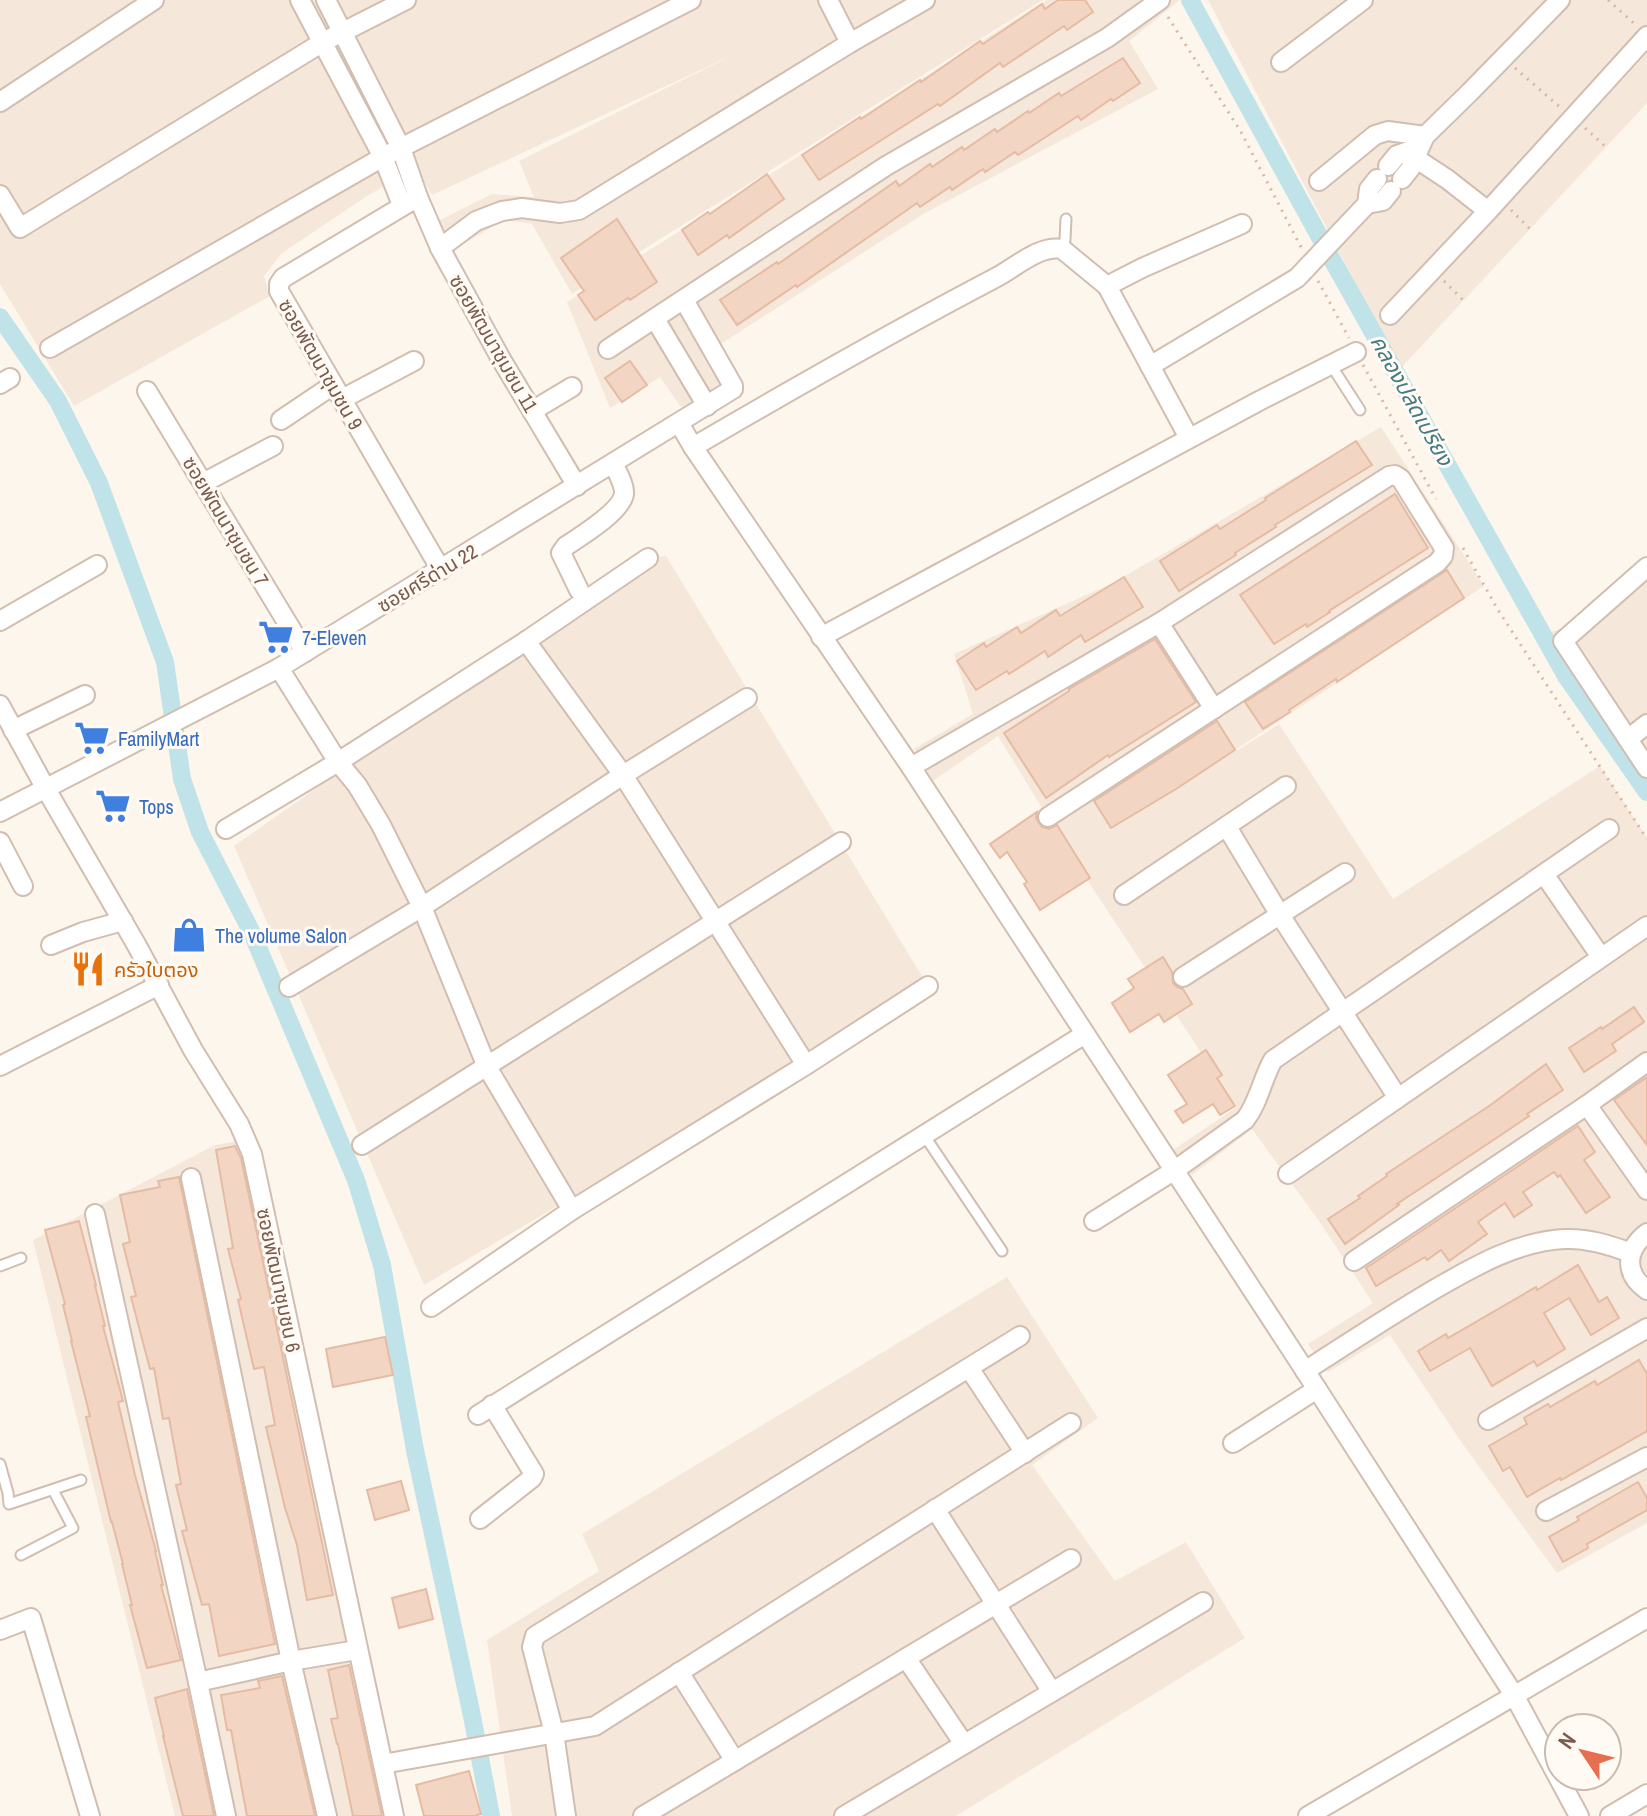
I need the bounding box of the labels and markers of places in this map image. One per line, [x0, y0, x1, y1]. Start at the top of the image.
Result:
supermarket icon: 7-Eleven [257, 618, 295, 656]
place label: 7-Eleven [302, 624, 367, 651]
supermarket icon: FamilyMart [73, 719, 111, 757]
place label: FamilyMart [118, 725, 200, 752]
supermarket icon: Tops [94, 787, 132, 825]
place label: Tops [139, 793, 174, 820]
shop icon: The volume Salon [170, 916, 208, 954]
place label: The volume Salon [215, 922, 347, 949]
restaurant icon: ครัวใบตอง [69, 950, 107, 988]
place label: ครัวใบตอง [114, 956, 198, 983]

